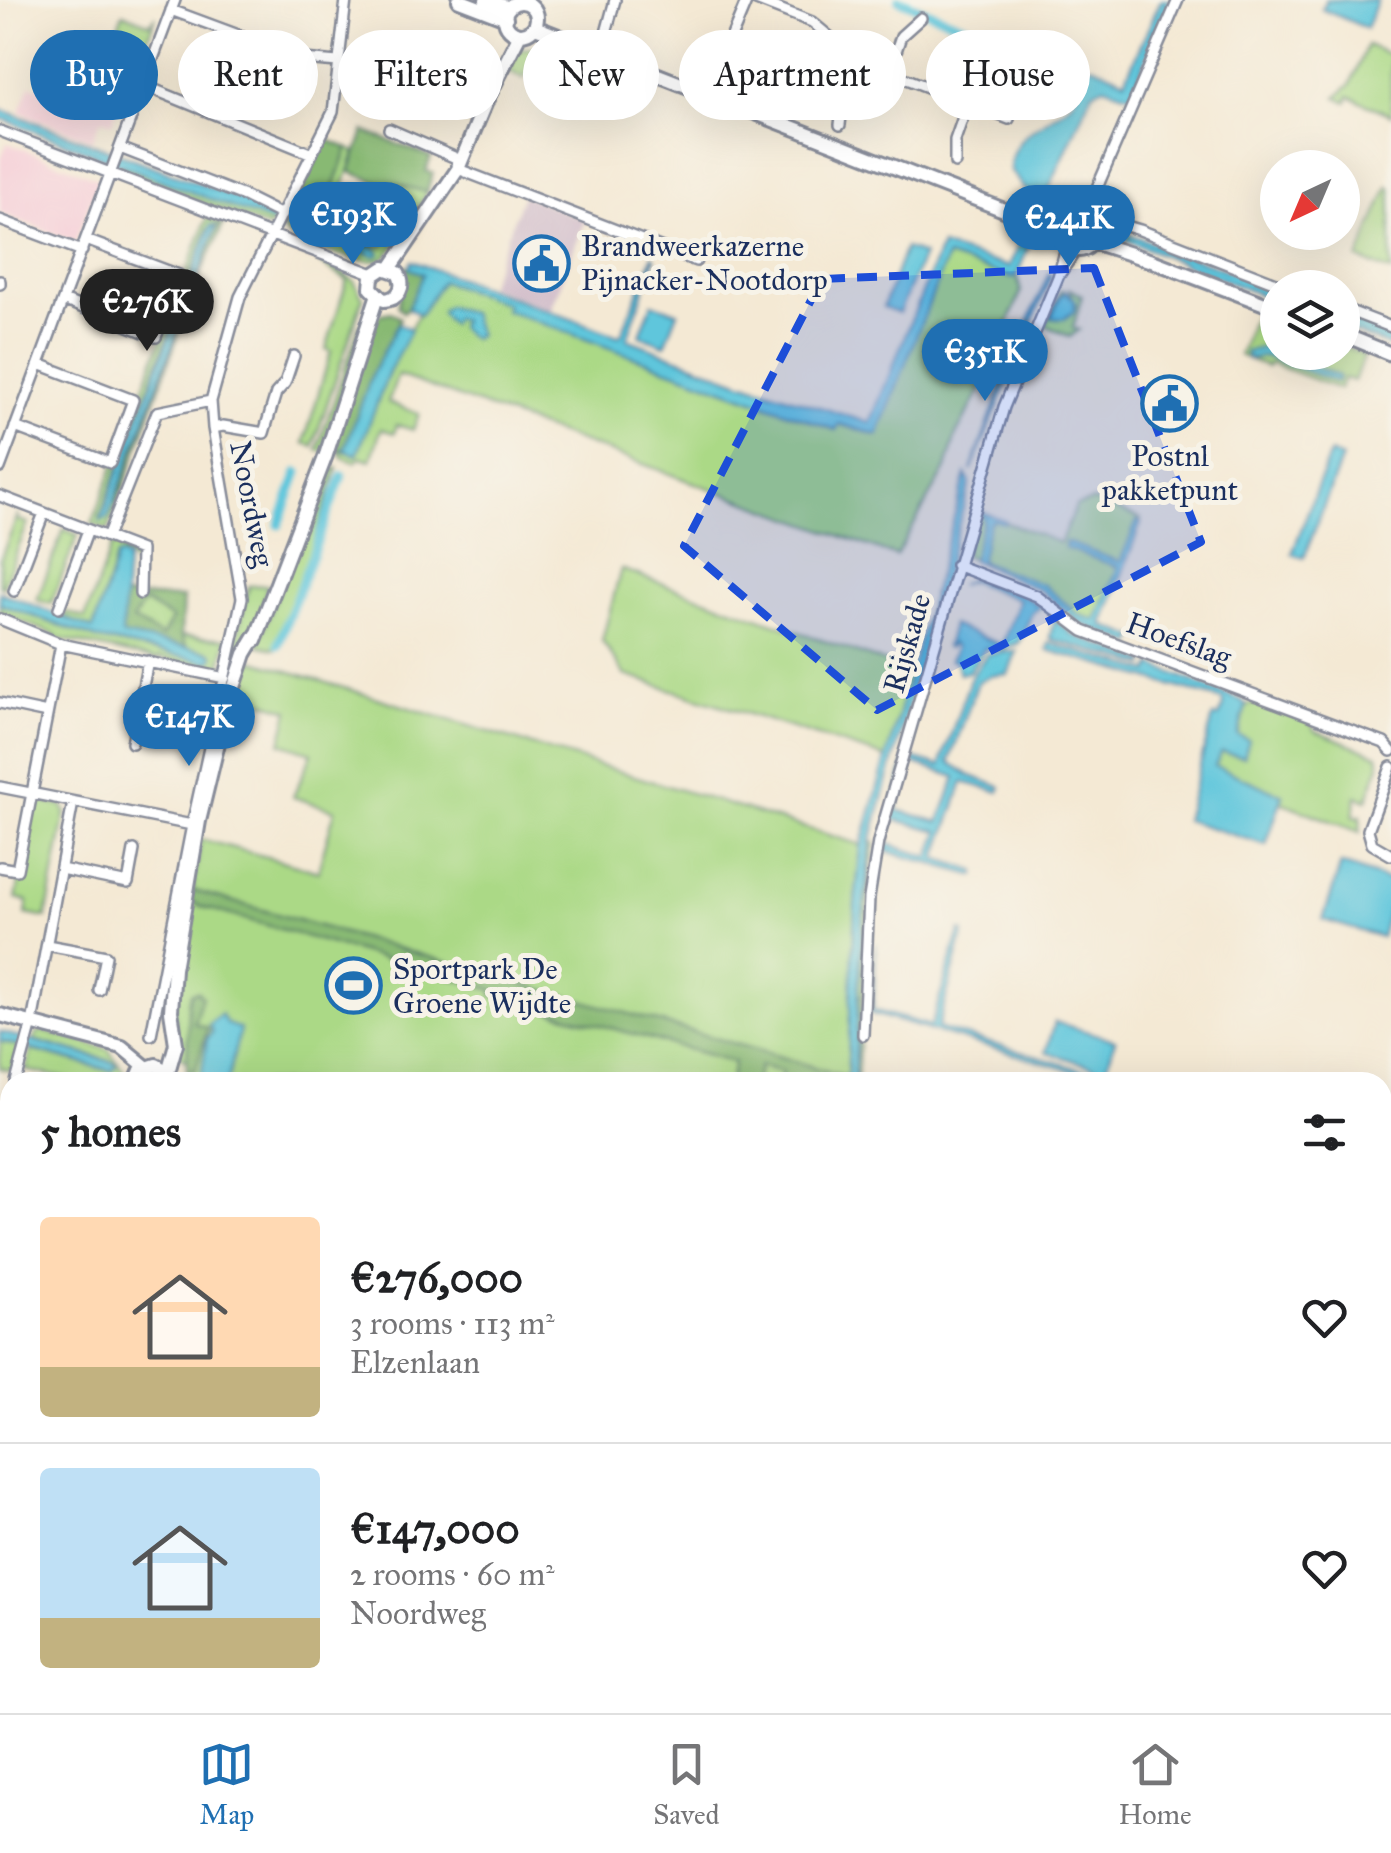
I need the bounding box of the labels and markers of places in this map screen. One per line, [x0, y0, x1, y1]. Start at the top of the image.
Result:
pin: €193K [283, 182, 423, 267]
pin: €241K [999, 185, 1139, 270]
place label: Brandweerkazerne Pijnacker-Nootdorp [581, 228, 828, 298]
public building icon: Brandweerkazerne Pijnacker-Nootdorp [512, 233, 572, 293]
pin: €276K [77, 269, 217, 354]
pin: €351K [915, 319, 1055, 404]
public building icon: Postnl pakketpunt [1140, 373, 1200, 433]
place label: Postnl pakketpunt [1101, 438, 1238, 508]
pin: €147K [119, 684, 259, 769]
place label: Sportpark De Groene Wijdte [393, 951, 571, 1021]
sports icon: Sportpark De Groene Wijdte [324, 956, 384, 1016]

